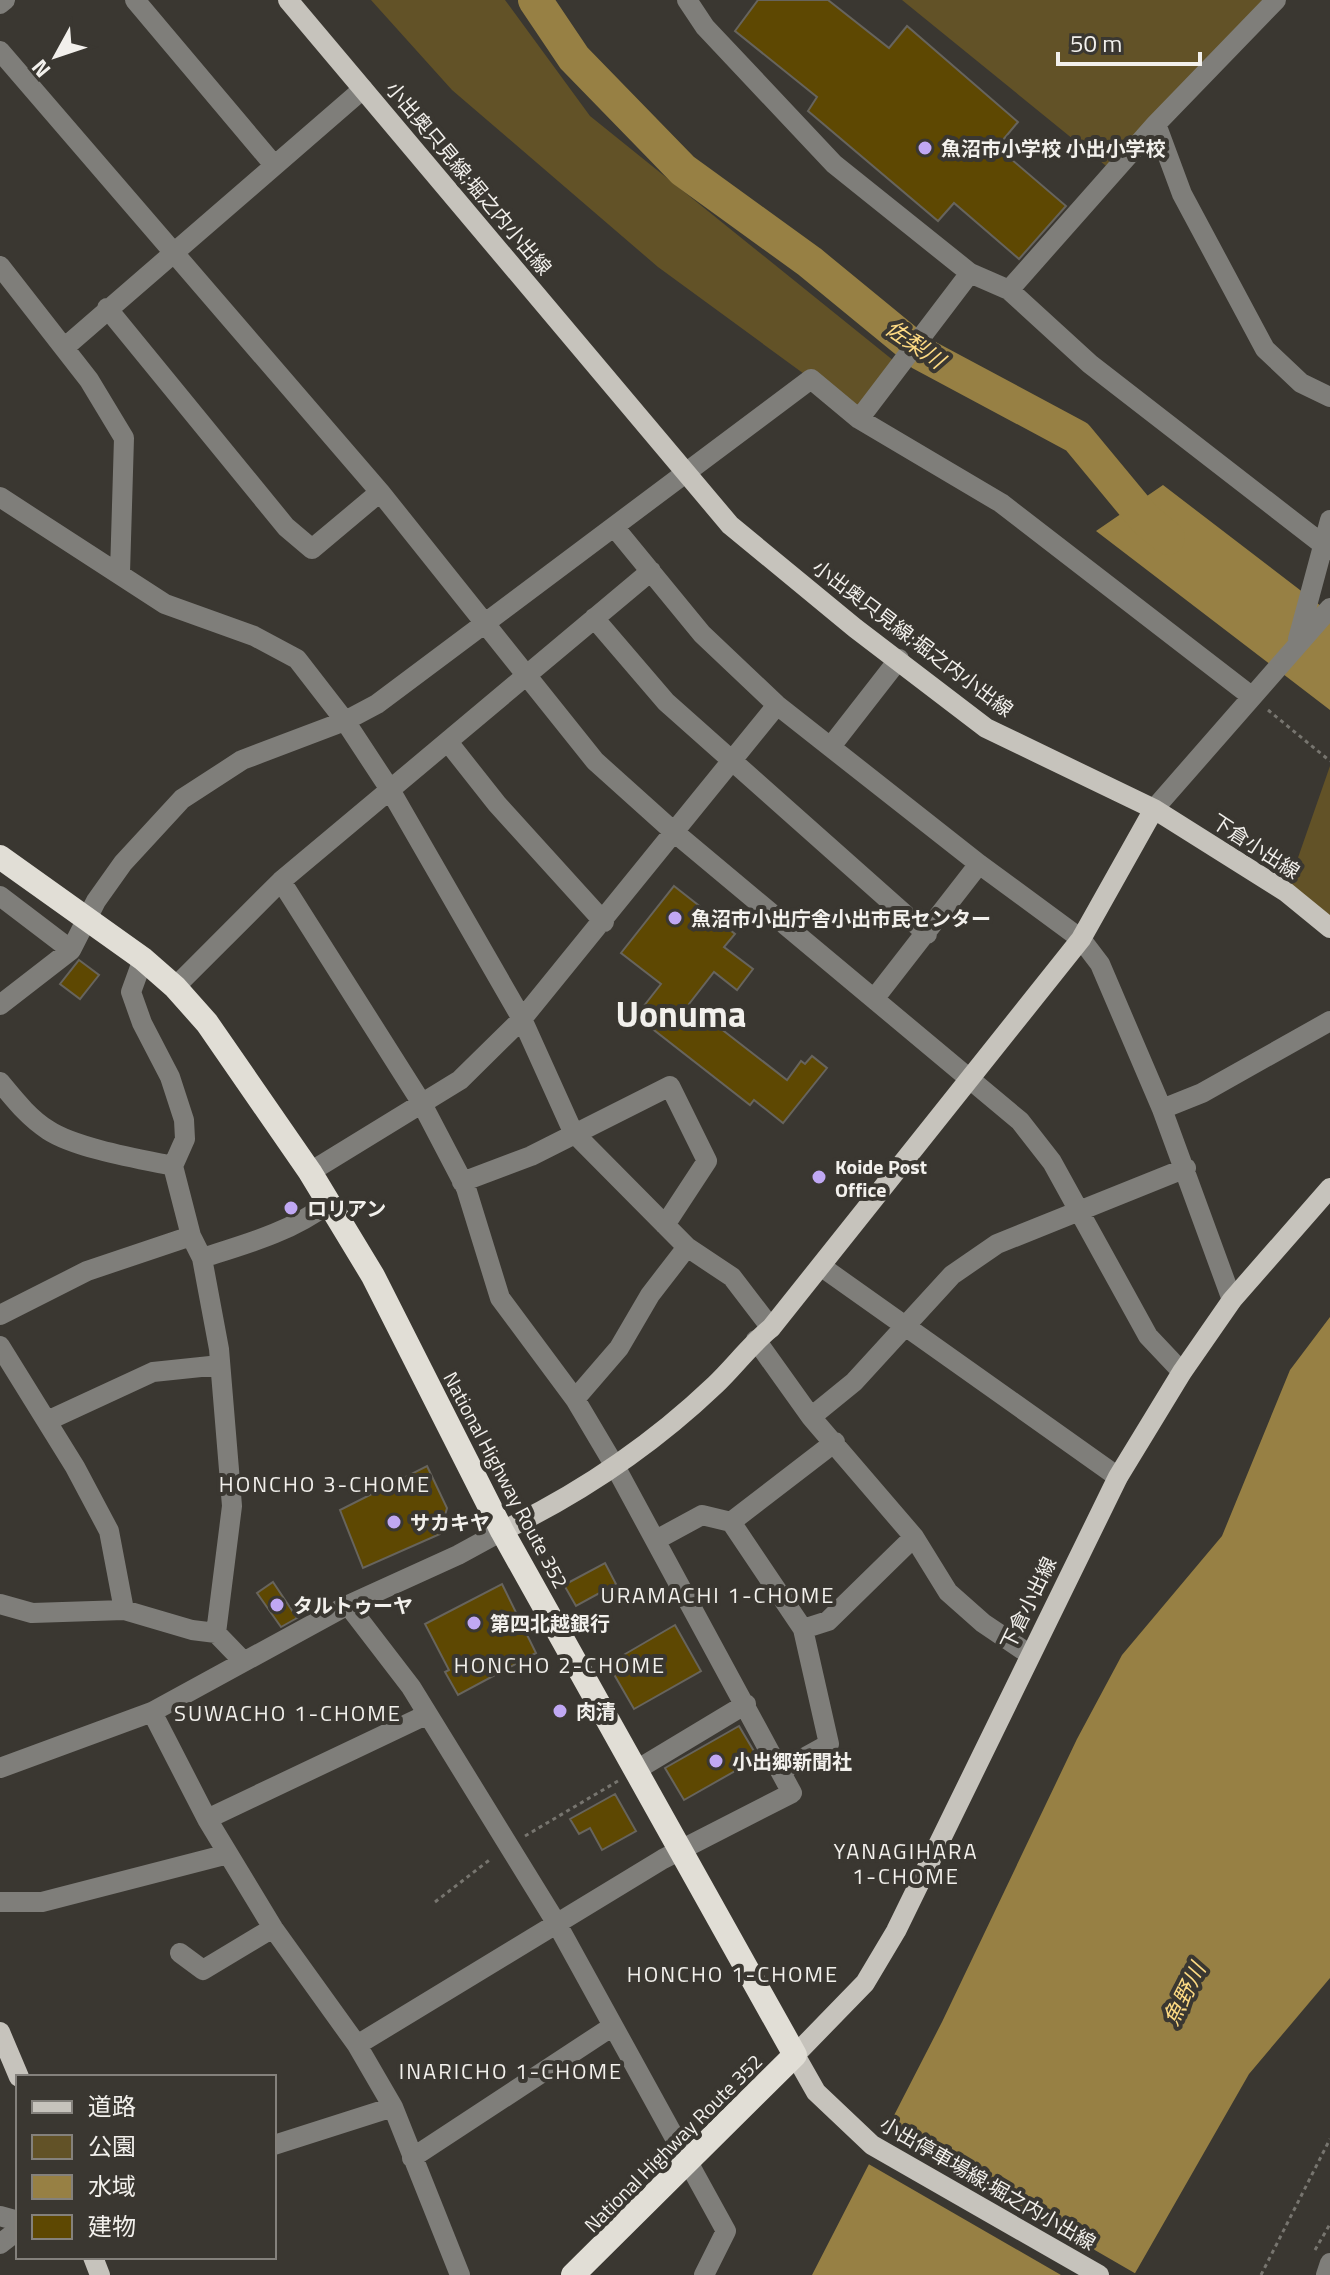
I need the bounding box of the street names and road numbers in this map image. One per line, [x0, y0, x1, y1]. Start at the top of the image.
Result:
street label: 小出奥只見線;堀之内小出線 [378, 74, 560, 282]
street label: 小出奥只見線;堀之内小出線 [806, 552, 1020, 724]
street label: 下倉小出線 [1206, 806, 1306, 886]
street label: National Highway Route 352 [436, 1366, 576, 1594]
street label: 下倉小出線 [992, 1551, 1064, 1655]
street label: National Highway Route 352 [577, 2047, 769, 2239]
street label: 小出停車場線;堀之内小出線 [874, 2108, 1102, 2258]

